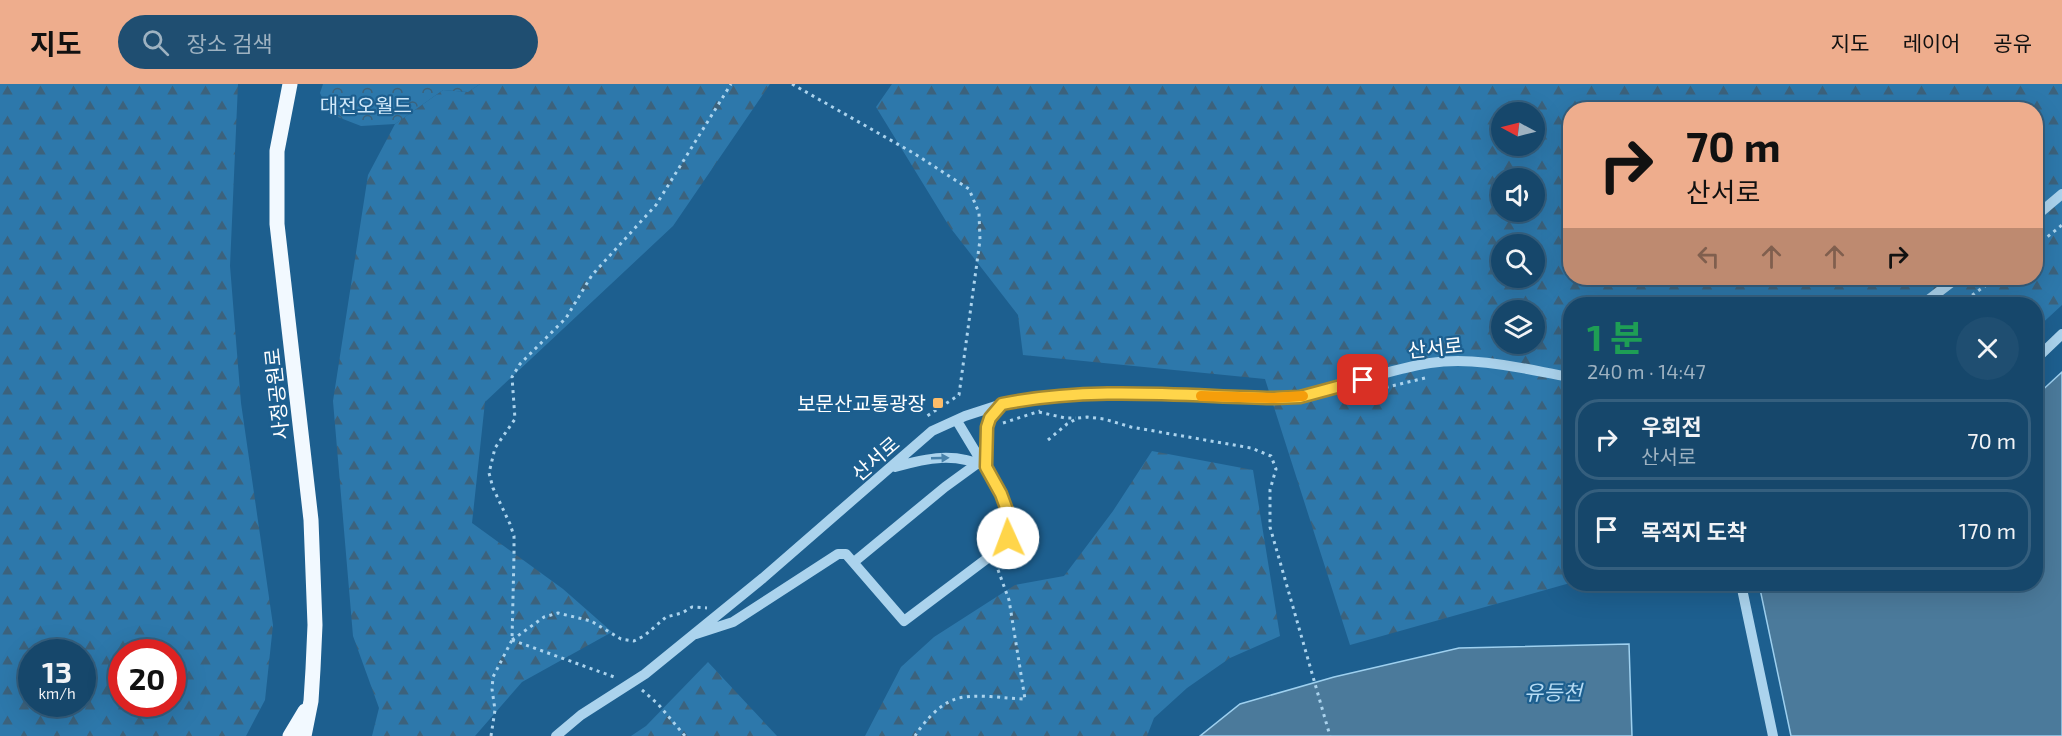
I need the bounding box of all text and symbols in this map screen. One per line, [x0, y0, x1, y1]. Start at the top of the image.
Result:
search box [118, 15, 538, 69]
text: 지도 [30, 26, 82, 60]
icon: search [139, 26, 172, 59]
text: 장소 검색 [187, 30, 272, 56]
text: 지도 [1831, 30, 1869, 55]
text: 레이어 [1902, 30, 1960, 55]
text: 공유 [1993, 30, 2032, 55]
park label: 대전오월드 [320, 93, 412, 117]
north arrow [1491, 102, 1545, 156]
map controls [1491, 102, 1545, 354]
text: 70 m [1686, 120, 1781, 170]
icon: right [1587, 126, 1665, 204]
button: sound [1491, 168, 1545, 222]
text: 산서로 [1686, 175, 1761, 207]
button: search [1491, 234, 1545, 288]
icon: left [1692, 240, 1725, 273]
icon: ahead [1755, 240, 1788, 273]
icon: ahead [1818, 240, 1851, 273]
icon: right [1881, 240, 1914, 273]
button: layers [1491, 300, 1545, 354]
text: 1 분 [1587, 315, 1643, 358]
button: close [1956, 317, 2019, 380]
street label: 산서로 [1406, 332, 1464, 362]
street label: 사정공원로 [259, 347, 293, 441]
pin [1337, 354, 1388, 405]
text: 240 m · 14:47 [1587, 359, 1706, 383]
icon: arrive [1346, 363, 1379, 396]
place label: 보문산교통광장 [797, 391, 926, 415]
marker: 보문산교통광장 [931, 396, 945, 410]
text: 우회전 [1641, 413, 1702, 439]
icon: right [1590, 423, 1623, 456]
text: 70 m [1967, 427, 2016, 453]
street label: 산서로 [846, 431, 904, 485]
text: 산서로 [1641, 444, 1696, 468]
one-way arrow [930, 453, 949, 462]
position arrow [976, 506, 1040, 570]
icon: arrive [1590, 513, 1623, 546]
text: 170 m [1959, 517, 2016, 543]
text: 목적지 도착 [1641, 518, 1747, 544]
speed limit sign: 20 [108, 639, 186, 717]
text: 13 [42, 653, 72, 689]
water label: 유등천 [1524, 679, 1585, 704]
text: km/h [38, 684, 76, 702]

